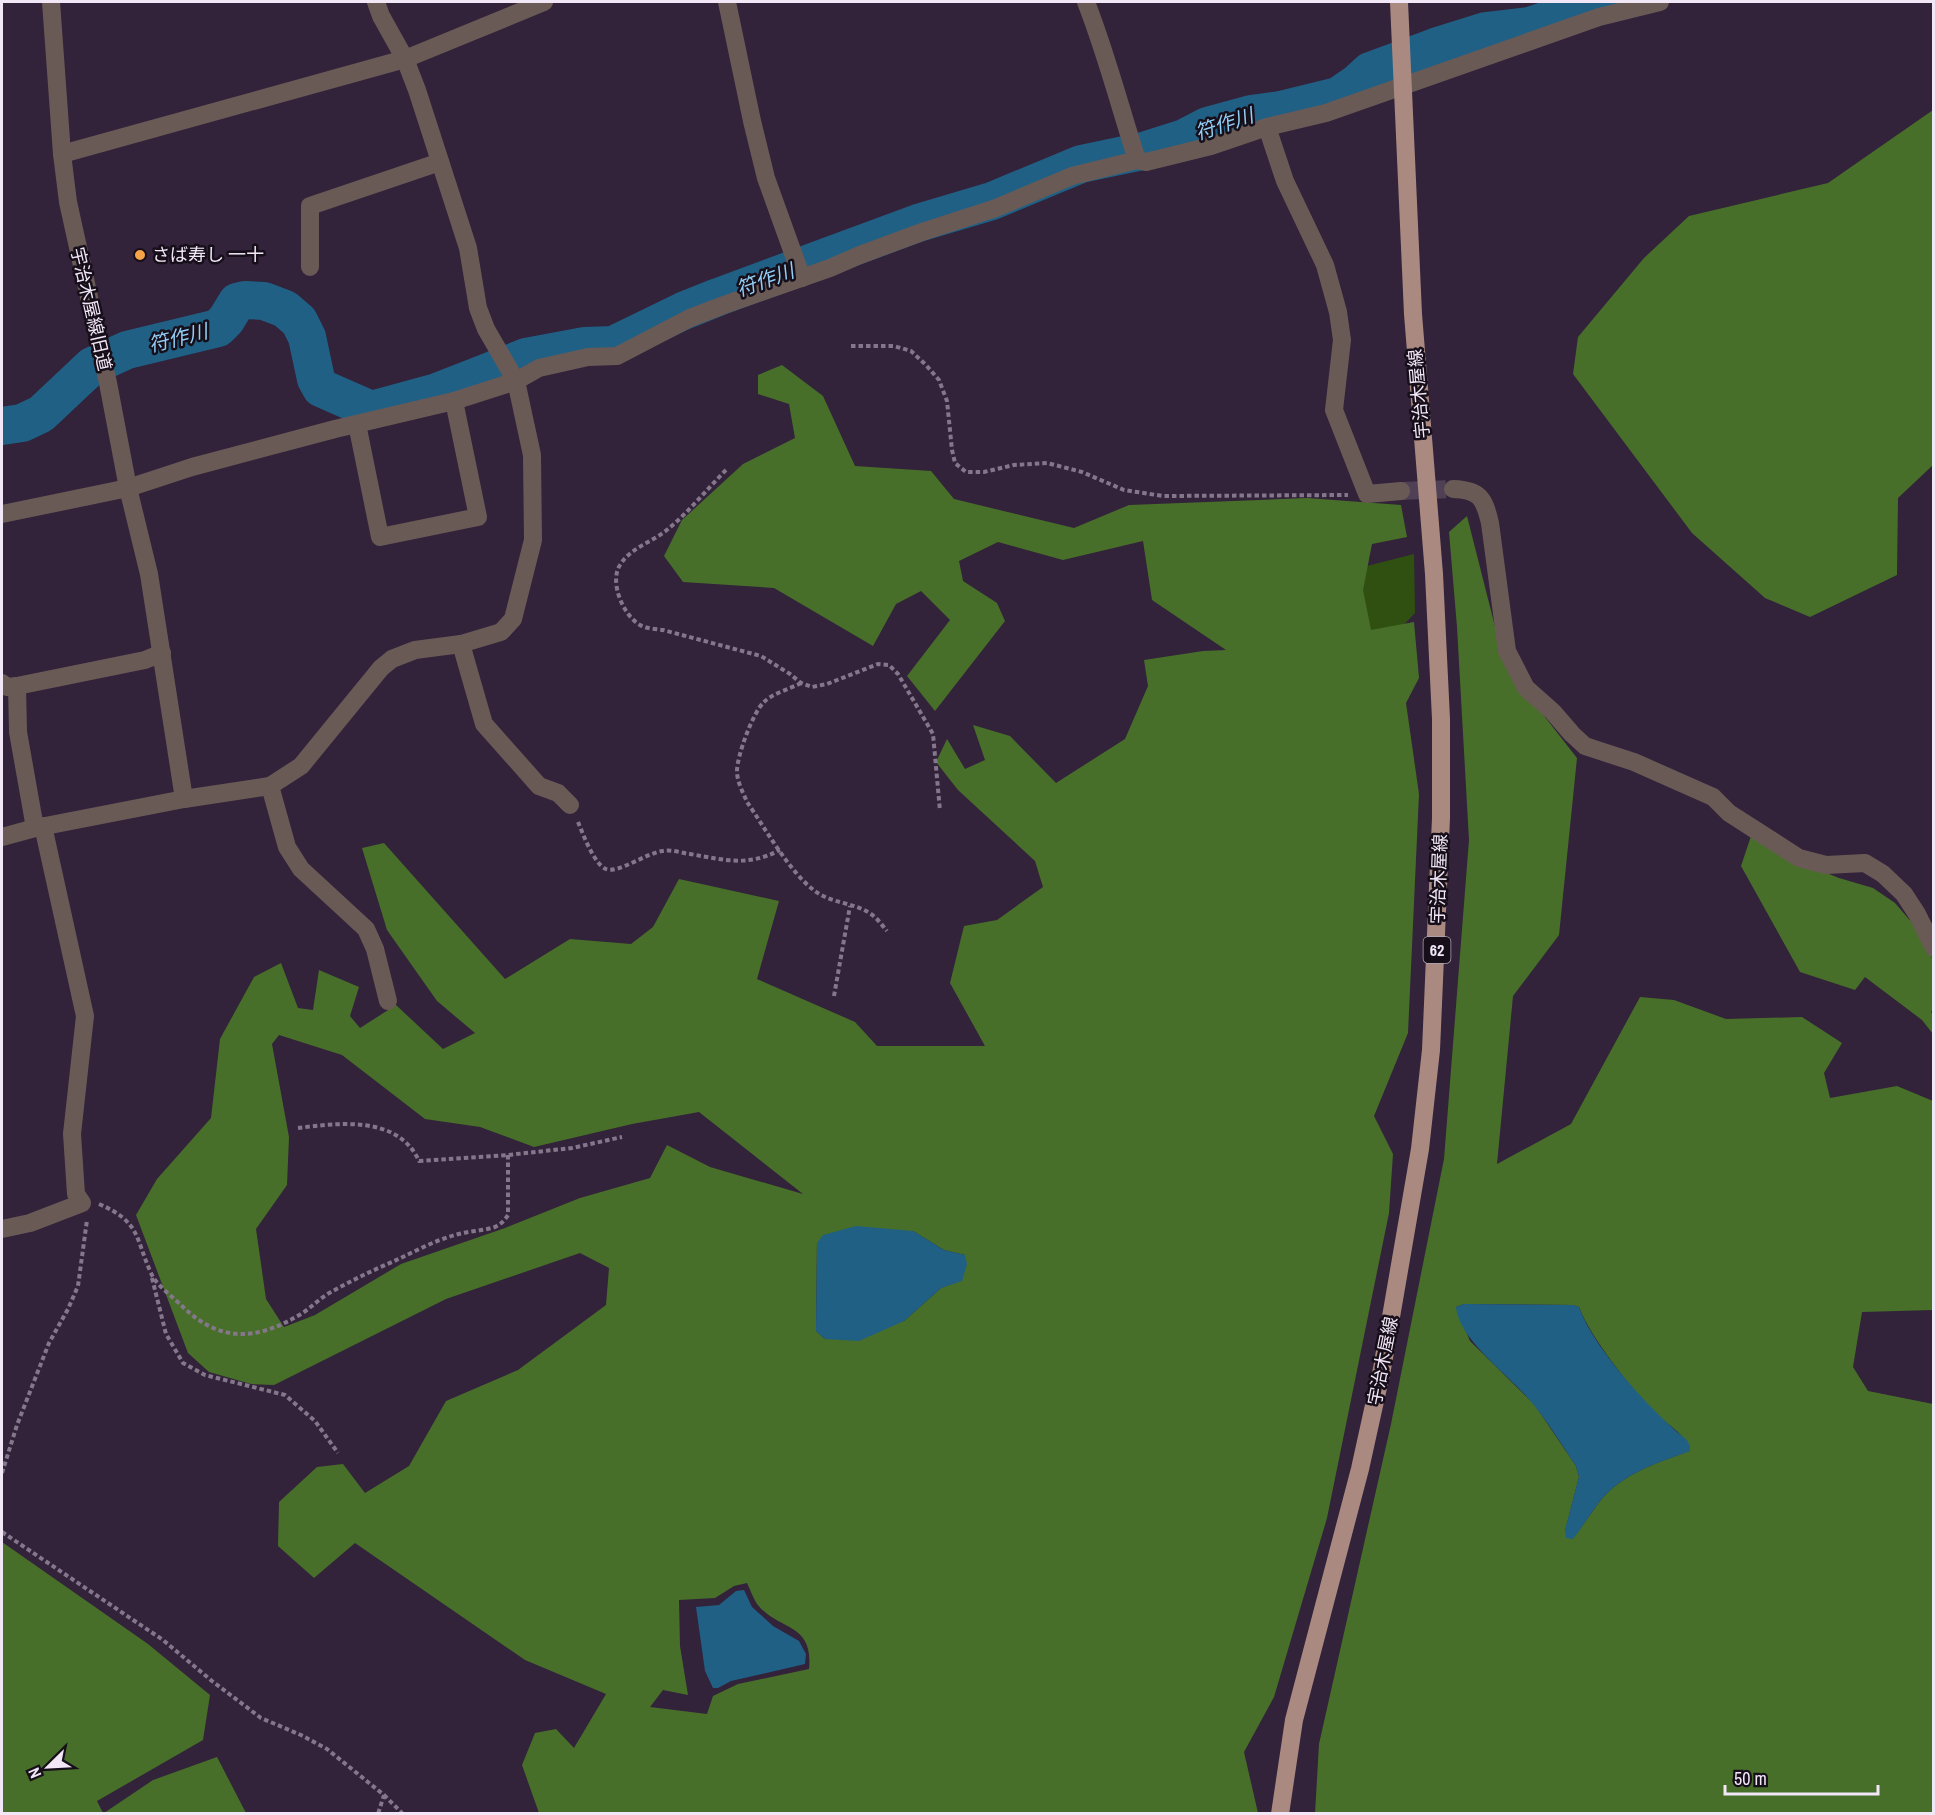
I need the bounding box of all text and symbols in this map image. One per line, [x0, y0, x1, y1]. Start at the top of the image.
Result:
water label: 符作川 [1191, 101, 1258, 146]
place label: さば寿し 一十 [152, 242, 264, 267]
street label: 宇治木屋線旧道 [65, 245, 118, 373]
marker: さば寿し 一十 [133, 248, 147, 262]
water label: 符作川 [732, 256, 800, 302]
water label: 符作川 [146, 317, 212, 358]
street label: 宇治木屋線 [1402, 348, 1435, 440]
street label: 宇治木屋線 [1424, 834, 1453, 924]
road number: 62 [1424, 937, 1450, 963]
street label: 宇治木屋線 [1362, 1314, 1403, 1407]
north arrow [18, 1737, 78, 1797]
scale bar [1725, 1758, 1878, 1796]
text: N [22, 1764, 46, 1782]
text: 50 m [1734, 1766, 1767, 1791]

